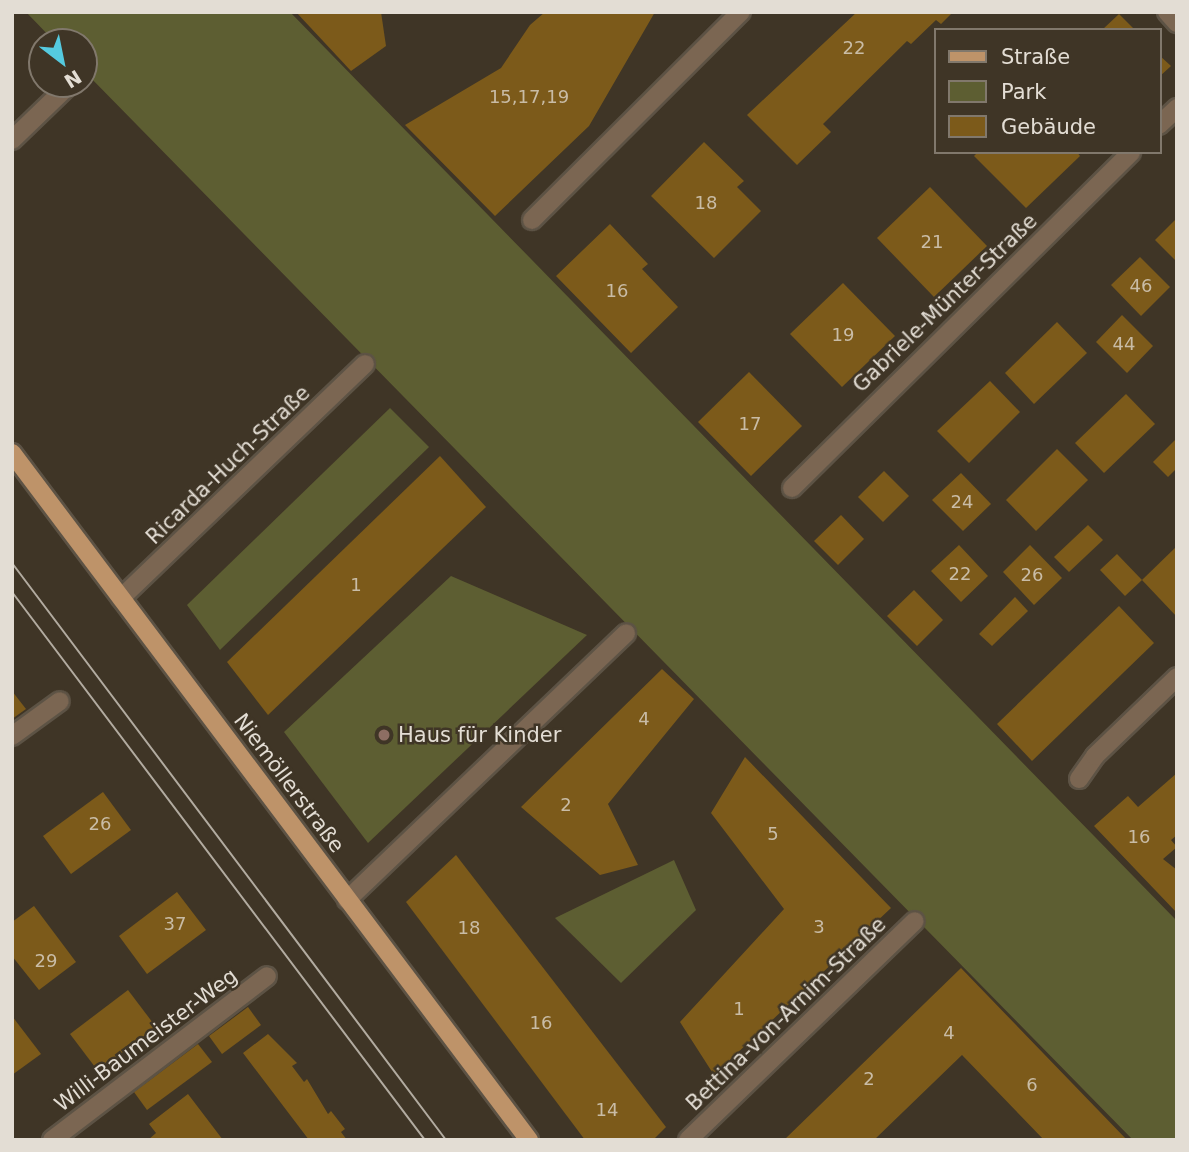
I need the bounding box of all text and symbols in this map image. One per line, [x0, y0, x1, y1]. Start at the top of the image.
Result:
north arrow [28, 28, 98, 98]
legend [934, 28, 1161, 154]
house number: 22 [843, 37, 865, 59]
text: Straße [1001, 45, 1070, 69]
text: N [60, 66, 86, 93]
text: Park [1001, 80, 1046, 104]
house number: 15,17,19 [489, 86, 569, 108]
text: Gebäude [1001, 115, 1096, 139]
house number: 18 [695, 192, 717, 214]
street label: Gabriele-Münter-Straße [848, 208, 1042, 398]
house number: 21 [921, 231, 943, 253]
house number: 46 [1130, 275, 1152, 297]
house number: 16 [606, 280, 628, 302]
house number: 19 [832, 324, 854, 346]
house number: 44 [1113, 333, 1135, 355]
street label: Ricarda-Huch-Straße [141, 380, 315, 550]
house number: 17 [739, 413, 761, 435]
house number: 24 [951, 491, 973, 513]
house number: 22 [949, 563, 971, 585]
house number: 26 [1021, 564, 1043, 586]
house number: 1 [350, 574, 362, 596]
street label: Niemöllerstraße [228, 708, 350, 858]
house number: 4 [638, 708, 650, 730]
place label: Haus für Kinder [398, 722, 561, 748]
marker: Haus für Kinder [376, 727, 392, 743]
house number: 2 [560, 794, 572, 816]
house number: 26 [89, 813, 111, 835]
house number: 5 [767, 823, 779, 845]
house number: 16 [1128, 826, 1150, 848]
street label: Bettina-von-Arnim-Straße [681, 912, 891, 1116]
house number: 37 [164, 913, 186, 935]
house number: 3 [813, 916, 825, 938]
house number: 18 [458, 917, 480, 939]
house number: 29 [35, 950, 57, 972]
street label: Willi-Baumeister-Weg [50, 963, 242, 1117]
house number: 1 [733, 998, 745, 1020]
house number: 16 [530, 1012, 552, 1034]
house number: 4 [943, 1022, 955, 1044]
house number: 2 [863, 1068, 875, 1090]
house number: 6 [1026, 1074, 1038, 1096]
house number: 14 [596, 1099, 618, 1121]

